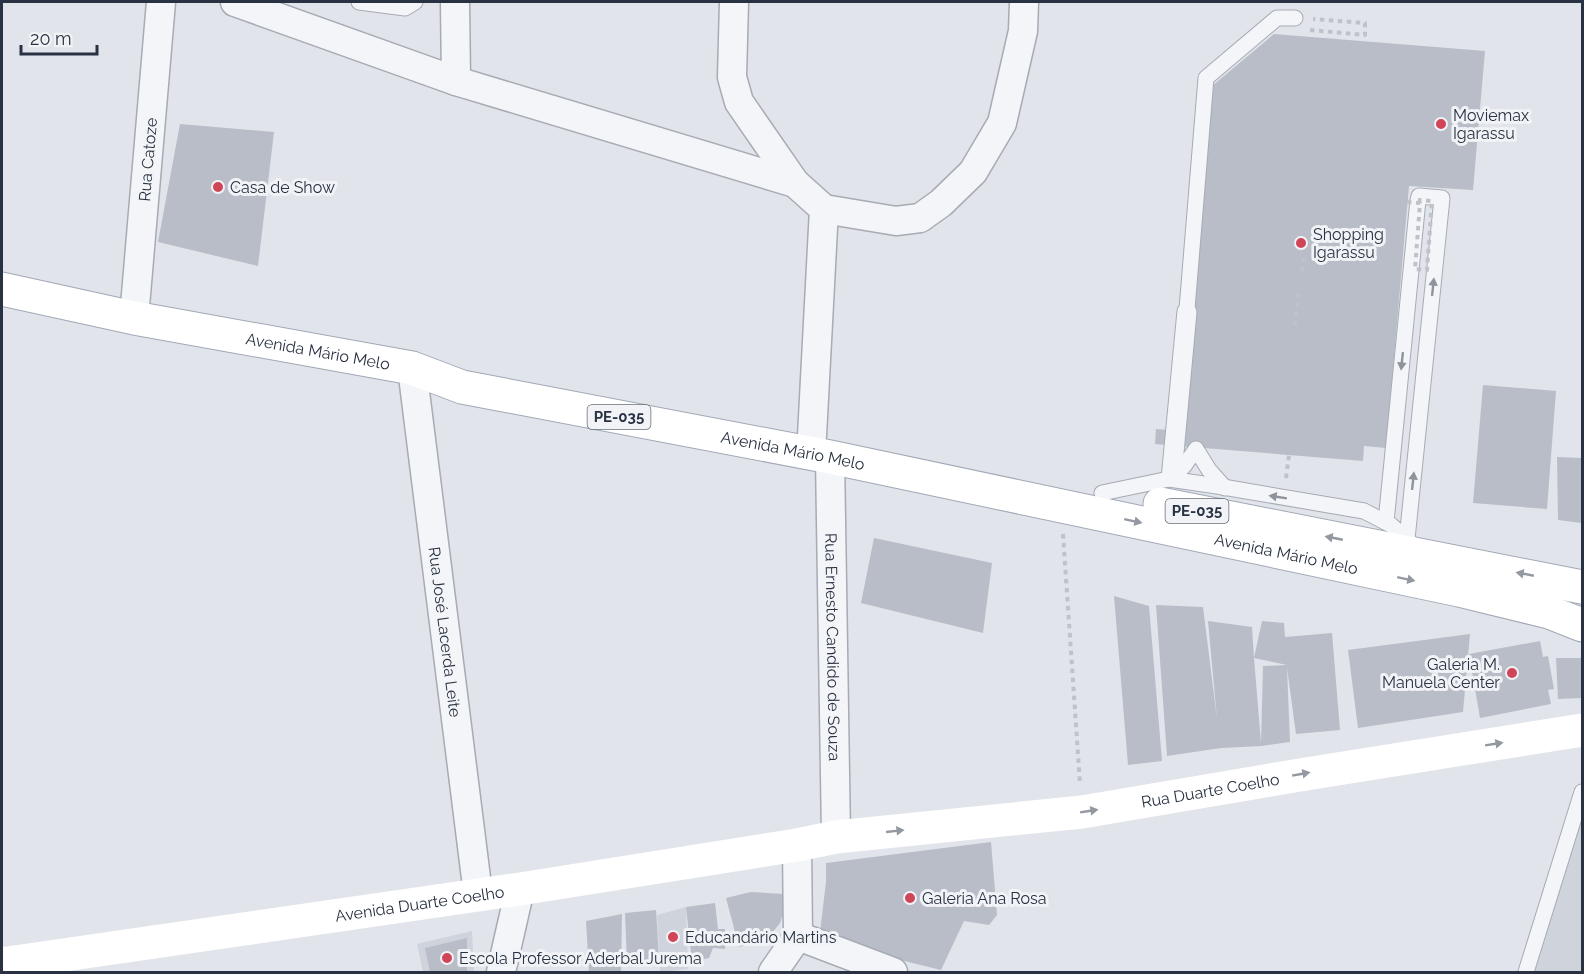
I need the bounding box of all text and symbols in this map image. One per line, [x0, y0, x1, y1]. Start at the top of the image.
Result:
scale bar [21, 18, 98, 56]
text: 20 m [30, 28, 72, 49]
place label: Moviemax Igarassu [1453, 106, 1529, 143]
street label: Rua Catoze [134, 117, 161, 202]
marker: Moviemax Igarassu [1434, 117, 1448, 131]
place label: Casa de Show [230, 178, 335, 197]
marker: Casa de Show [211, 180, 225, 194]
place label: Shopping Igarassu [1313, 225, 1384, 262]
marker: Shopping Igarassu [1294, 236, 1308, 250]
one-way arrow [1428, 277, 1438, 296]
street label: Avenida Mário Melo [244, 329, 392, 373]
one-way arrow [1397, 351, 1407, 370]
road number: PE-035 [588, 405, 650, 429]
street label: Avenida Mário Melo [719, 427, 867, 474]
one-way arrow [1408, 471, 1418, 490]
one-way arrow [1269, 492, 1288, 501]
road number: PE-035 [1166, 499, 1228, 523]
one-way arrow [1124, 517, 1143, 527]
street label: Avenida Mário Melo [1213, 529, 1360, 578]
street label: Rua Ernesto Candido de Souza [822, 533, 844, 761]
one-way arrow [1324, 533, 1343, 542]
street label: Rua José Lacerda Leite [425, 546, 465, 718]
one-way arrow [1516, 569, 1535, 578]
one-way arrow [1397, 575, 1416, 584]
place label: Galeria M. Manuela Center [1382, 655, 1500, 692]
marker: Galeria M. Manuela Center [1505, 666, 1519, 680]
one-way arrow [1485, 740, 1504, 749]
street label: Rua Duarte Coelho [1140, 769, 1281, 811]
one-way arrow [1292, 770, 1311, 779]
one-way arrow [1079, 806, 1098, 815]
one-way arrow [885, 826, 904, 836]
street label: Avenida Duarte Coelho [334, 882, 506, 925]
place label: Galeria Ana Rosa [922, 889, 1046, 908]
marker: Galeria Ana Rosa [903, 891, 917, 905]
place label: Educandário Martins [685, 928, 837, 947]
marker: Educandário Martins [666, 930, 680, 944]
place label: Escola Professor Aderbal Jurema [459, 949, 702, 968]
marker: Escola Professor Aderbal Jurema [440, 951, 454, 965]

